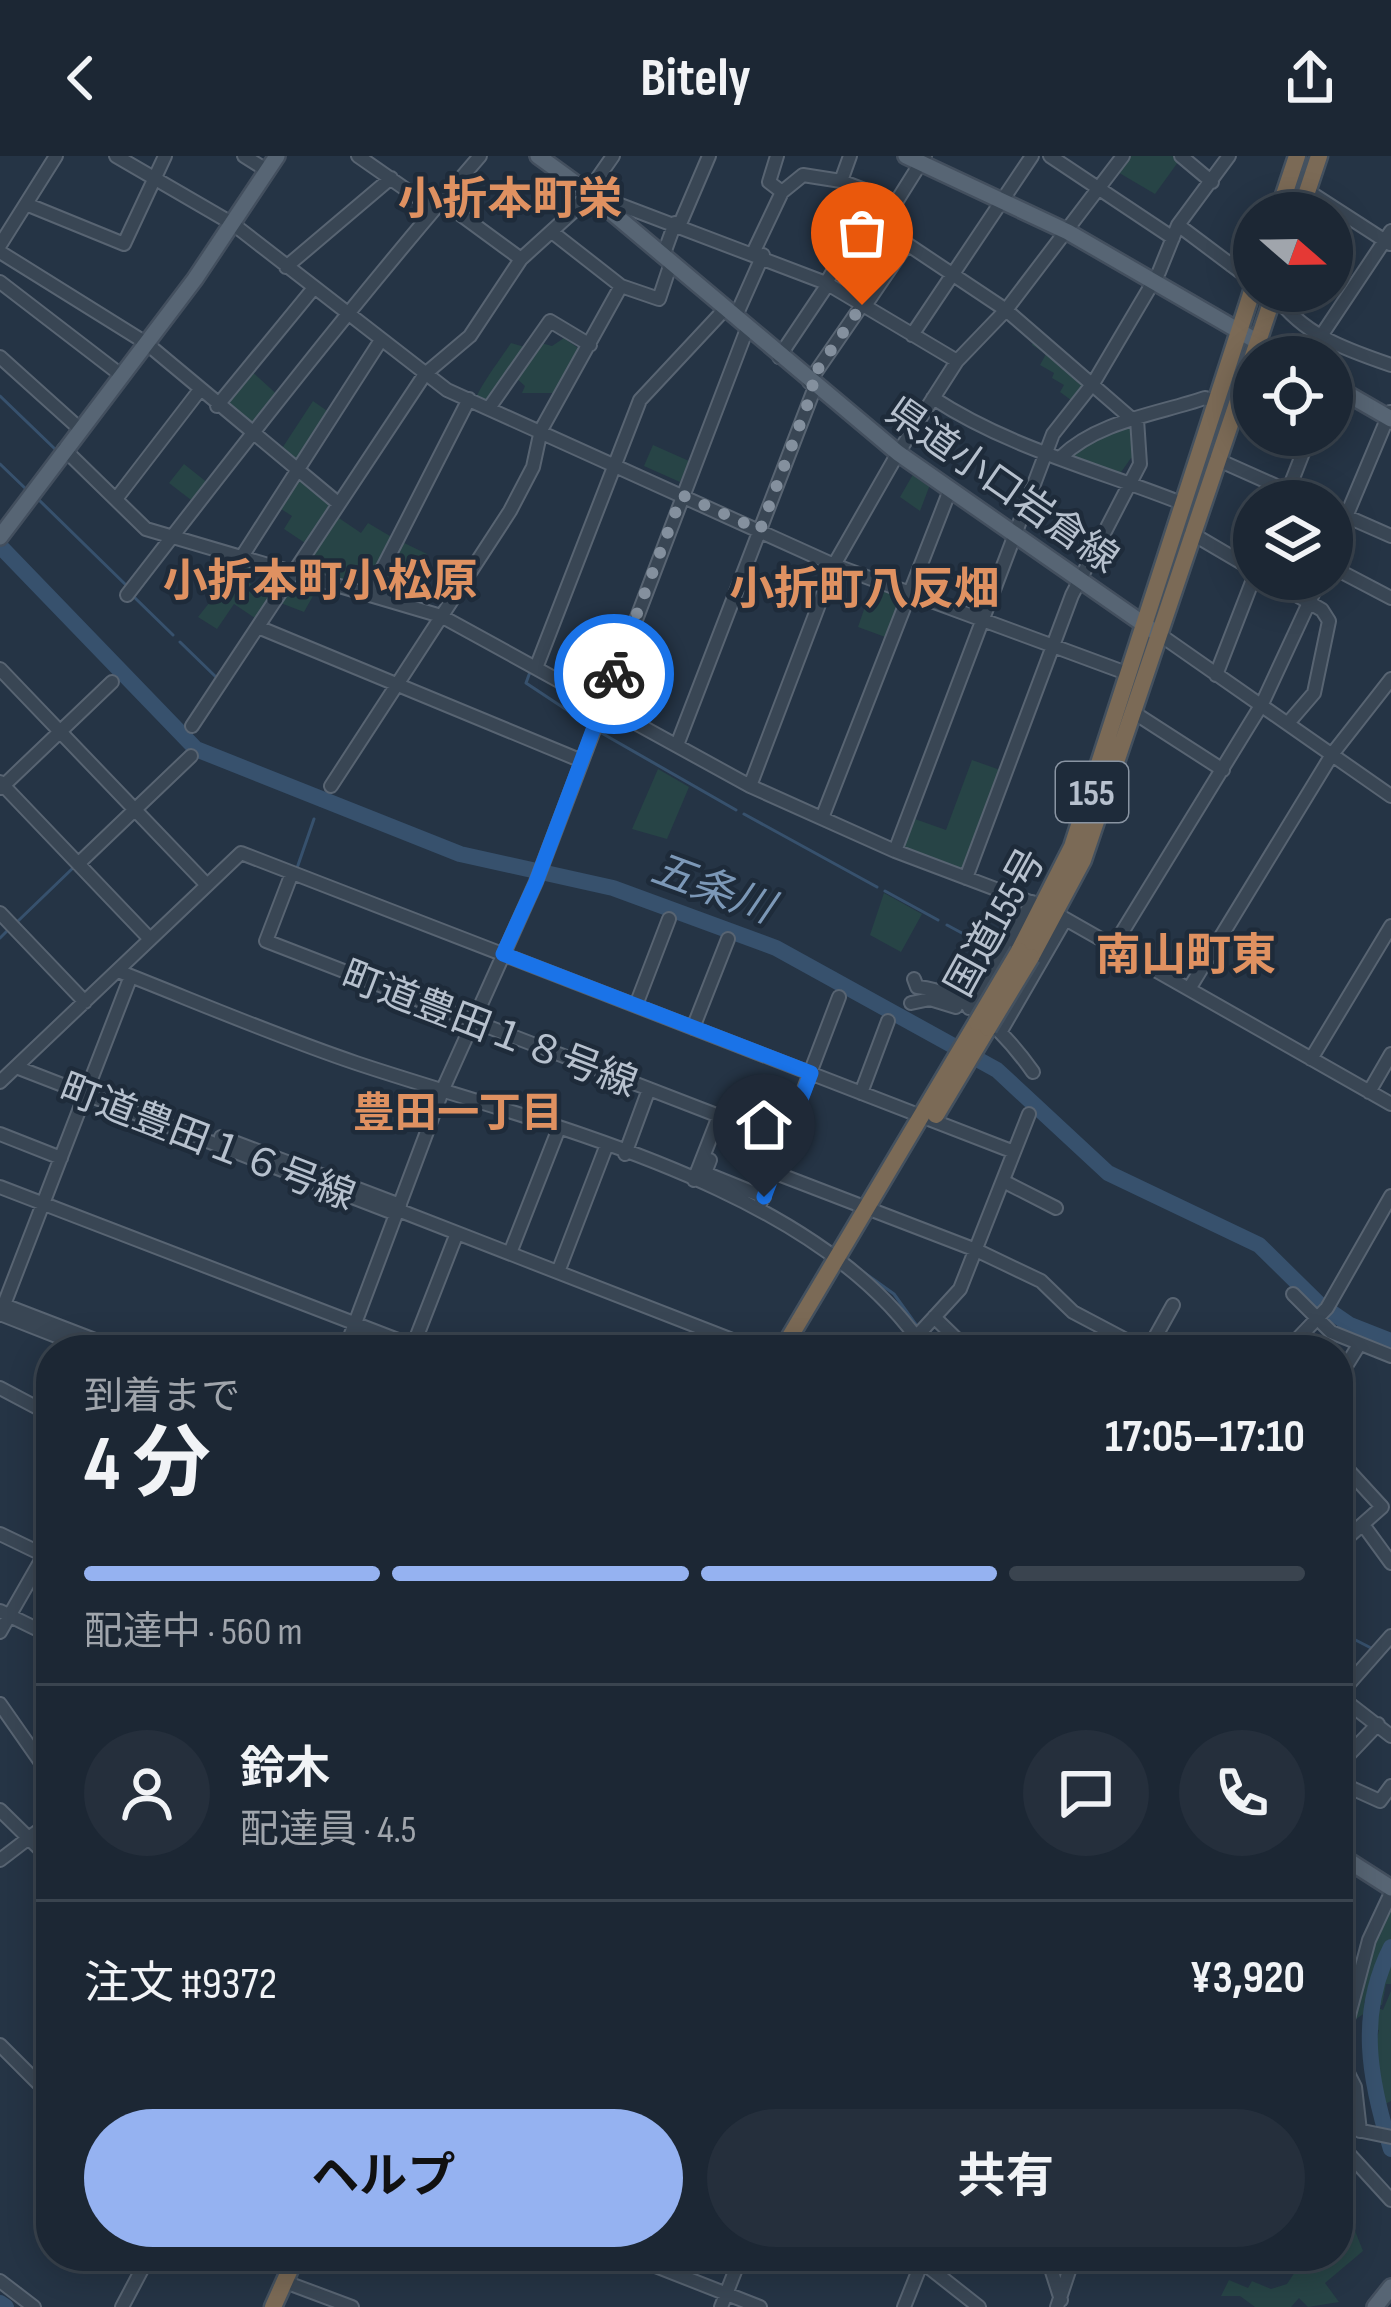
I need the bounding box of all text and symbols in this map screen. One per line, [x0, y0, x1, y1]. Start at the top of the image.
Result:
icon: back [48, 45, 114, 111]
icon: share [1277, 45, 1343, 111]
text: Bitely [640, 46, 751, 111]
district label: 小折本町栄 [397, 173, 623, 228]
pin [811, 182, 913, 305]
north arrow [1233, 192, 1353, 312]
map controls [1233, 192, 1353, 600]
icon: bag [829, 200, 895, 266]
button: locate [1233, 336, 1353, 456]
street label: 県道小口岩倉線 [876, 389, 1127, 584]
button: layers [1233, 480, 1353, 600]
district label: 小折本町小松原 [162, 555, 478, 610]
district label: 小折町八反畑 [729, 563, 999, 618]
courier [554, 614, 674, 734]
icon: bike [581, 641, 647, 707]
road number: 155 [1056, 762, 1128, 822]
street label: 国道155号 [936, 841, 1056, 1005]
water label: 五条川 [644, 844, 784, 936]
district label: 南山町東 [1096, 929, 1276, 984]
street label: 町道豊田１８号線 [335, 952, 643, 1108]
street label: 町道豊田１６号線 [53, 1065, 361, 1221]
pin [713, 1074, 815, 1197]
district label: 豊田一丁目 [353, 1089, 563, 1140]
icon: home [731, 1092, 797, 1158]
text: 到着まで [84, 1374, 240, 1421]
text: 17:05–17:10 [1105, 1410, 1305, 1465]
text: 4 分 [84, 1419, 210, 1512]
text: 配達中 · 560 m [84, 1609, 303, 1656]
button: person [84, 1730, 210, 1856]
button: chat [1023, 1730, 1149, 1856]
button: phone [1179, 1730, 1305, 1856]
text: 鈴木 [240, 1742, 330, 1797]
text: 配達員 · 4.5 [240, 1807, 416, 1854]
text: ¥3,920 [1189, 1951, 1305, 2006]
text: 注文 #9372 [84, 1957, 277, 2012]
button: ヘルプ [84, 2109, 683, 2247]
button: 共有 [707, 2109, 1305, 2247]

